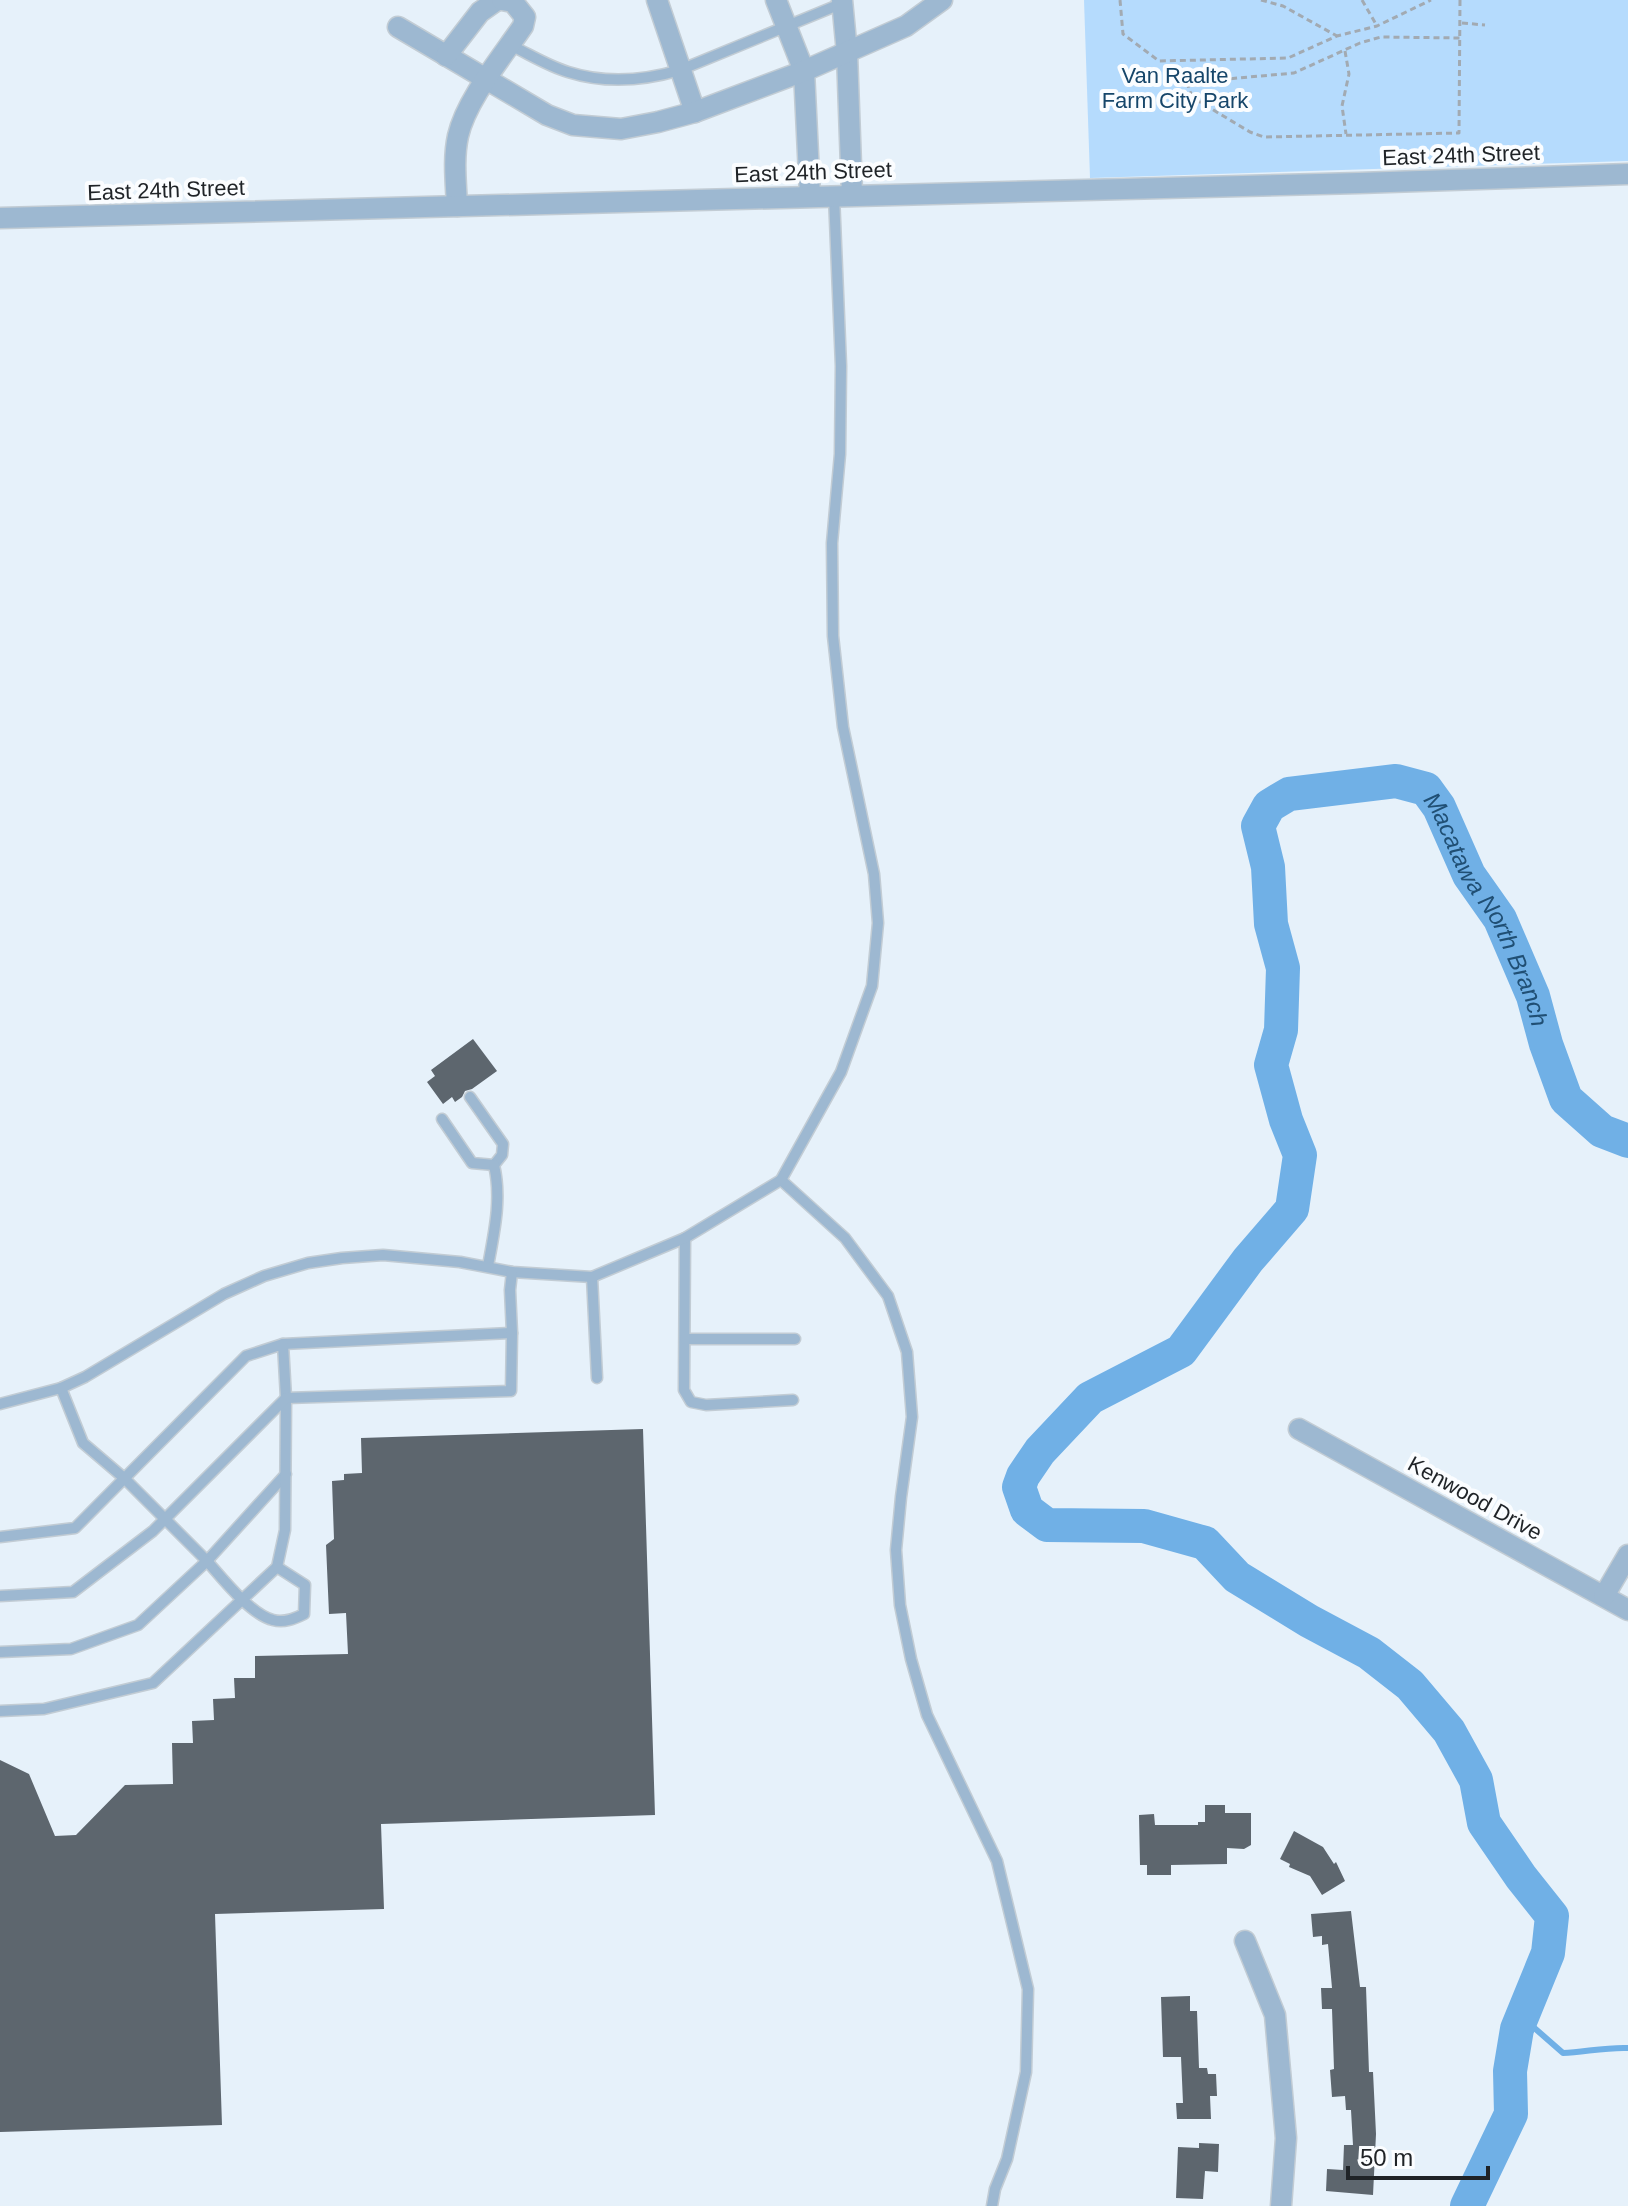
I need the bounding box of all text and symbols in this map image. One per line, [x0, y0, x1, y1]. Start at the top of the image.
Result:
park label: Van Raalte Farm City Park [1102, 63, 1249, 113]
street label: East 24th Street [1382, 140, 1540, 170]
street label: East 24th Street [734, 157, 892, 187]
street label: East 24th Street [87, 175, 245, 205]
water label: Macatawa North Branch [1419, 787, 1554, 1029]
street label: Kenwood Drive [1404, 1451, 1546, 1545]
scale bar [1348, 2130, 1488, 2180]
text: 50 m [1360, 2144, 1413, 2171]

